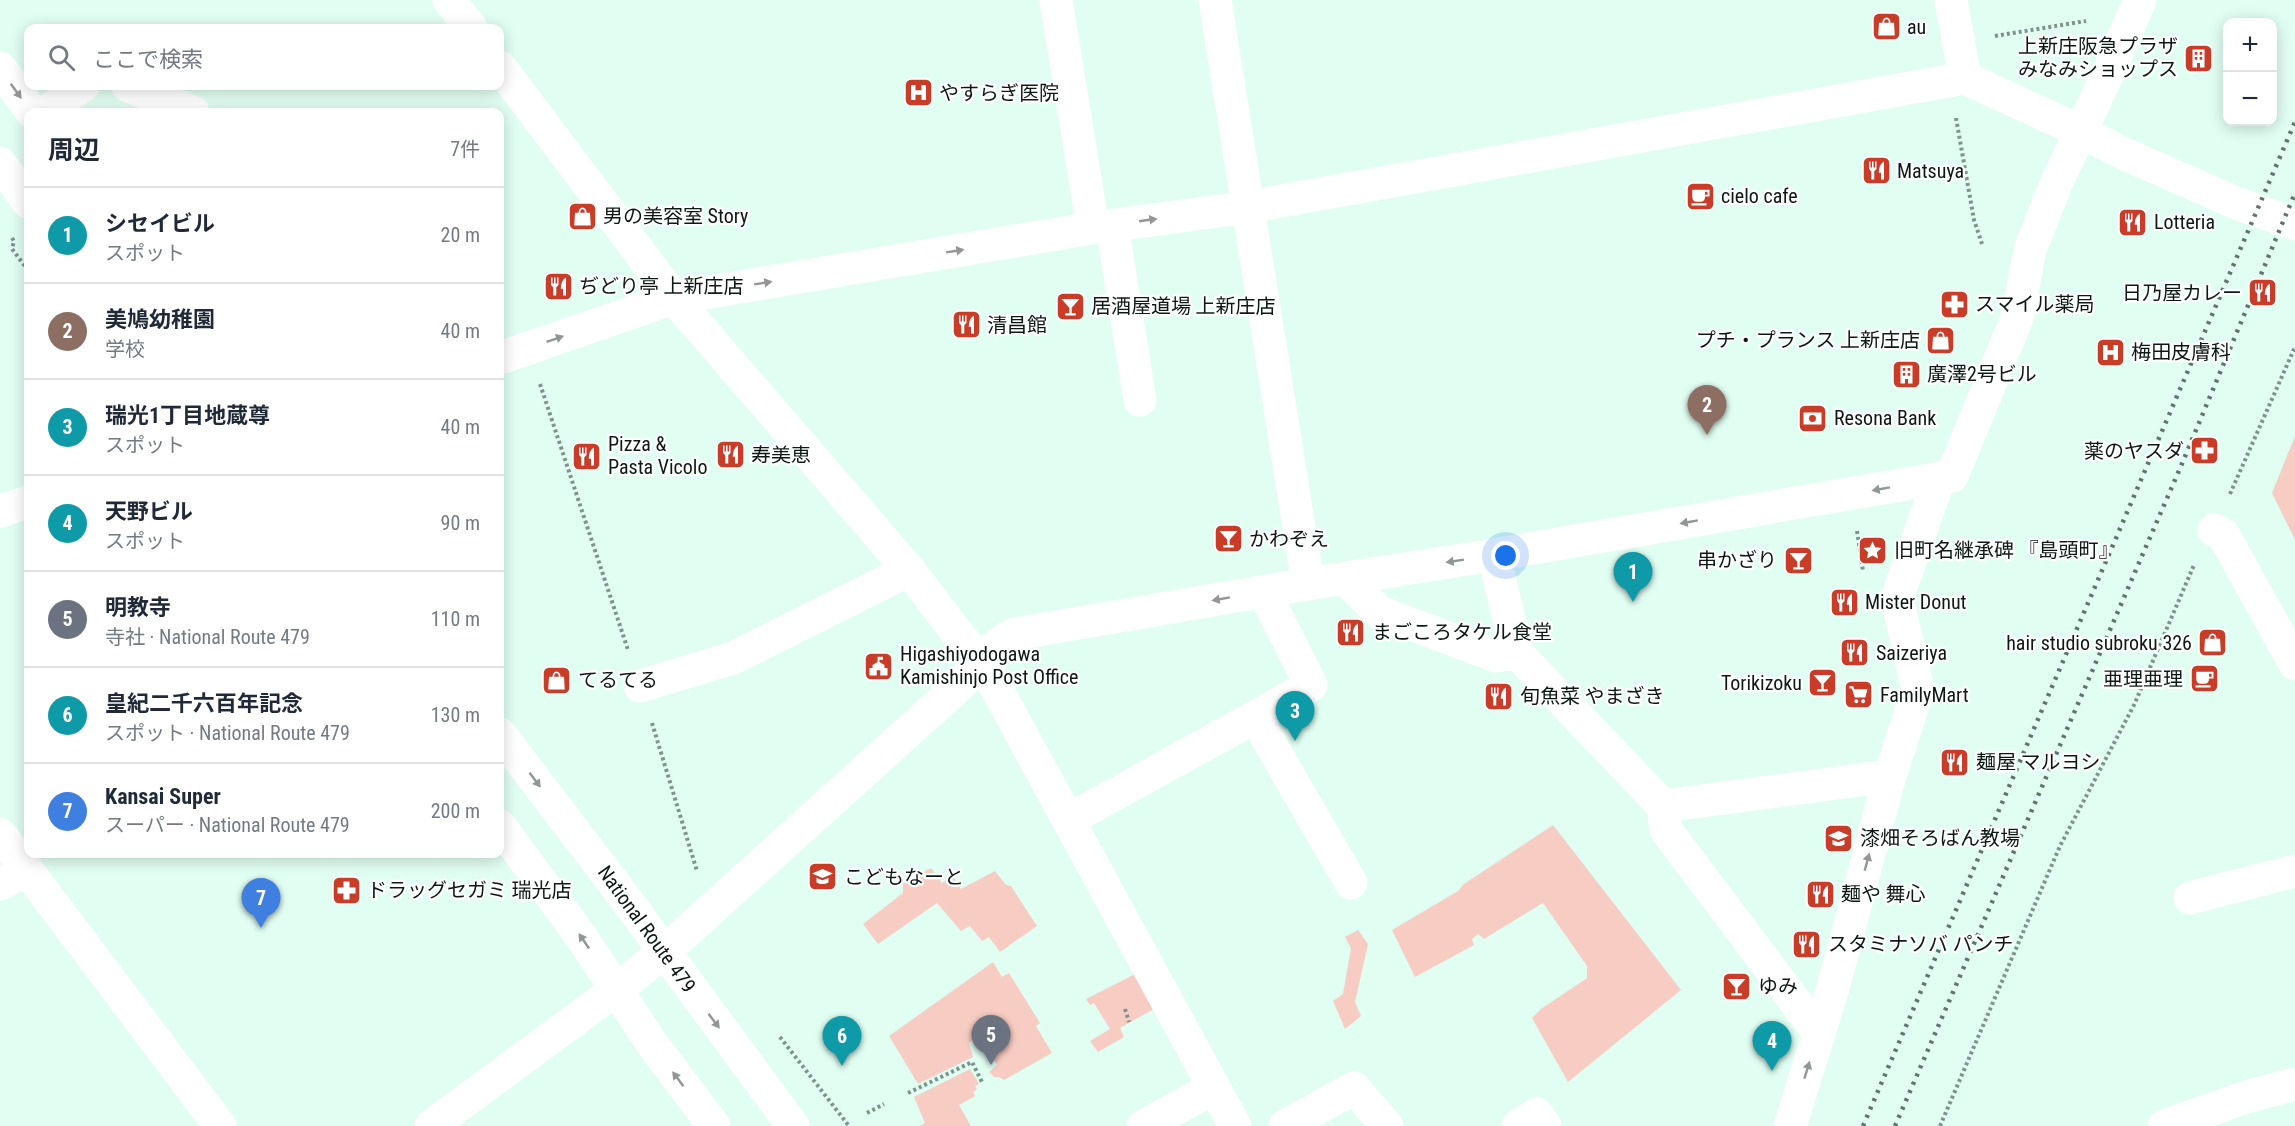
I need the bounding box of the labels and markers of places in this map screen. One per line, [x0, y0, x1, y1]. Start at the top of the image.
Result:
shop icon: au [1870, 11, 1902, 43]
place label: au [1907, 15, 1926, 39]
place label: 上新庄阪急プラザ みなみショップス [2018, 34, 2178, 81]
building icon: 上新庄阪急プラザ みなみショップス [2183, 42, 2215, 74]
hospital icon: やすらぎ医院 [902, 77, 934, 109]
place label: やすらぎ医院 [939, 81, 1059, 105]
restaurant icon: Matsuya [1860, 155, 1892, 187]
place label: Matsuya [1897, 159, 1964, 183]
cafe icon: cielo cafe [1684, 180, 1716, 212]
place label: cielo cafe [1721, 184, 1798, 208]
shop icon: 男の美容室 Story [566, 200, 598, 232]
place label: 男の美容室 Story [603, 204, 748, 228]
restaurant icon: Lotteria [2117, 206, 2149, 238]
place label: Lotteria [2154, 210, 2215, 234]
restaurant icon: ぢどり亭 上新庄店 [542, 270, 574, 302]
place label: ぢどり亭 上新庄店 [579, 274, 744, 298]
restaurant icon: 日乃屋カレー [2247, 277, 2279, 309]
place label: 日乃屋カレー [2122, 281, 2242, 305]
pharmacy icon: スマイル薬局 [1938, 288, 1970, 320]
bar icon: 居酒屋道場 上新庄店 [1054, 290, 1086, 322]
place label: スマイル薬局 [1975, 292, 2094, 316]
place label: 居酒屋道場 上新庄店 [1091, 294, 1276, 318]
restaurant icon: 清昌館 [950, 309, 982, 341]
place label: 清昌館 [987, 313, 1047, 337]
shop icon: プチ・プランス 上新庄店 [1925, 324, 1957, 356]
place label: プチ・プランス 上新庄店 [1696, 328, 1920, 352]
hospital icon: 梅田皮膚科 [2094, 336, 2126, 368]
place label: 梅田皮膚科 [2131, 340, 2231, 364]
building icon: 廣澤2号ビル [1890, 358, 1922, 390]
place label: 廣澤2号ビル [1927, 362, 2037, 386]
pin: 2 [1688, 386, 1726, 435]
bank icon: Resona Bank [1797, 402, 1829, 434]
place label: Resona Bank [1834, 406, 1936, 430]
place label: Pizza & Pasta Vicolo [608, 432, 707, 479]
pharmacy icon: 薬のヤスダ [2189, 435, 2221, 467]
restaurant icon: 寿美恵 [714, 439, 746, 471]
place label: 薬のヤスダ [2084, 439, 2184, 463]
restaurant icon: Pizza & Pasta Vicolo [571, 440, 603, 472]
place label: 寿美恵 [751, 443, 811, 467]
bar icon: かわぞえ [1212, 523, 1244, 555]
place label: かわぞえ [1249, 527, 1329, 551]
place icon: 旧町名継承碑 『島頭町』 [1857, 534, 1889, 566]
place label: 旧町名継承碑 『島頭町』 [1894, 538, 2119, 562]
bar icon: 串かざり [1782, 544, 1814, 576]
place label: 串かざり [1697, 548, 1777, 572]
pin: 1 [1614, 552, 1652, 602]
restaurant icon: Mister Donut [1828, 586, 1860, 618]
place label: Mister Donut [1865, 590, 1967, 614]
restaurant icon: まごころタケル食堂 [1335, 616, 1367, 648]
place label: まごころタケル食堂 [1372, 620, 1552, 644]
shop icon: hair studio subroku 326 [2197, 627, 2229, 659]
place label: hair studio subroku 326 [2006, 631, 2192, 655]
restaurant icon: Saizeriya [1839, 637, 1871, 669]
place label: Saizeriya [1876, 641, 1947, 665]
place label: Higashiyodogawa Kamishinjo Post Office [900, 642, 1078, 689]
public building icon: Higashiyodogawa Kamishinjo Post Office [863, 650, 895, 682]
cafe icon: 亜理亜理 [2188, 663, 2220, 695]
shop icon: てるてる [541, 664, 573, 696]
bar icon: Torikizoku [1807, 667, 1839, 699]
place label: 亜理亜理 [2103, 667, 2183, 691]
place label: てるてる [578, 668, 658, 692]
place label: Torikizoku [1721, 671, 1802, 695]
supermarket icon: FamilyMart [1843, 679, 1875, 711]
restaurant icon: 旬魚菜 やまざき [1483, 680, 1515, 712]
place label: FamilyMart [1880, 683, 1969, 707]
place label: 旬魚菜 やまざき [1520, 684, 1665, 708]
pin: 3 [1276, 692, 1314, 741]
restaurant icon: 麺屋 マルヨシ [1939, 746, 1971, 778]
place label: 麺屋 マルヨシ [1976, 750, 2101, 774]
school or university icon: 漆畑そろばん教場 [1823, 822, 1855, 854]
place label: 漆畑そろばん教場 [1860, 826, 2020, 850]
school or university icon: こどもなーと [807, 861, 839, 893]
place label: こどもなーと [844, 865, 964, 889]
pharmacy icon: ドラッグセガミ 瑞光店 [330, 874, 362, 906]
pin: 7 [242, 878, 280, 928]
place label: ドラッグセガミ 瑞光店 [367, 878, 572, 902]
restaurant icon: 麺や 舞心 [1804, 878, 1836, 910]
place label: 麺や 舞心 [1841, 882, 1926, 906]
restaurant icon: スタミナソバ パンチ [1791, 928, 1823, 960]
place label: スタミナソバ パンチ [1828, 932, 2014, 956]
bar icon: ゆみ [1721, 970, 1753, 1002]
place label: ゆみ [1758, 974, 1798, 998]
pin: 6 [822, 1016, 862, 1066]
pin: 5 [972, 1016, 1010, 1065]
pin: 4 [1752, 1022, 1792, 1071]

